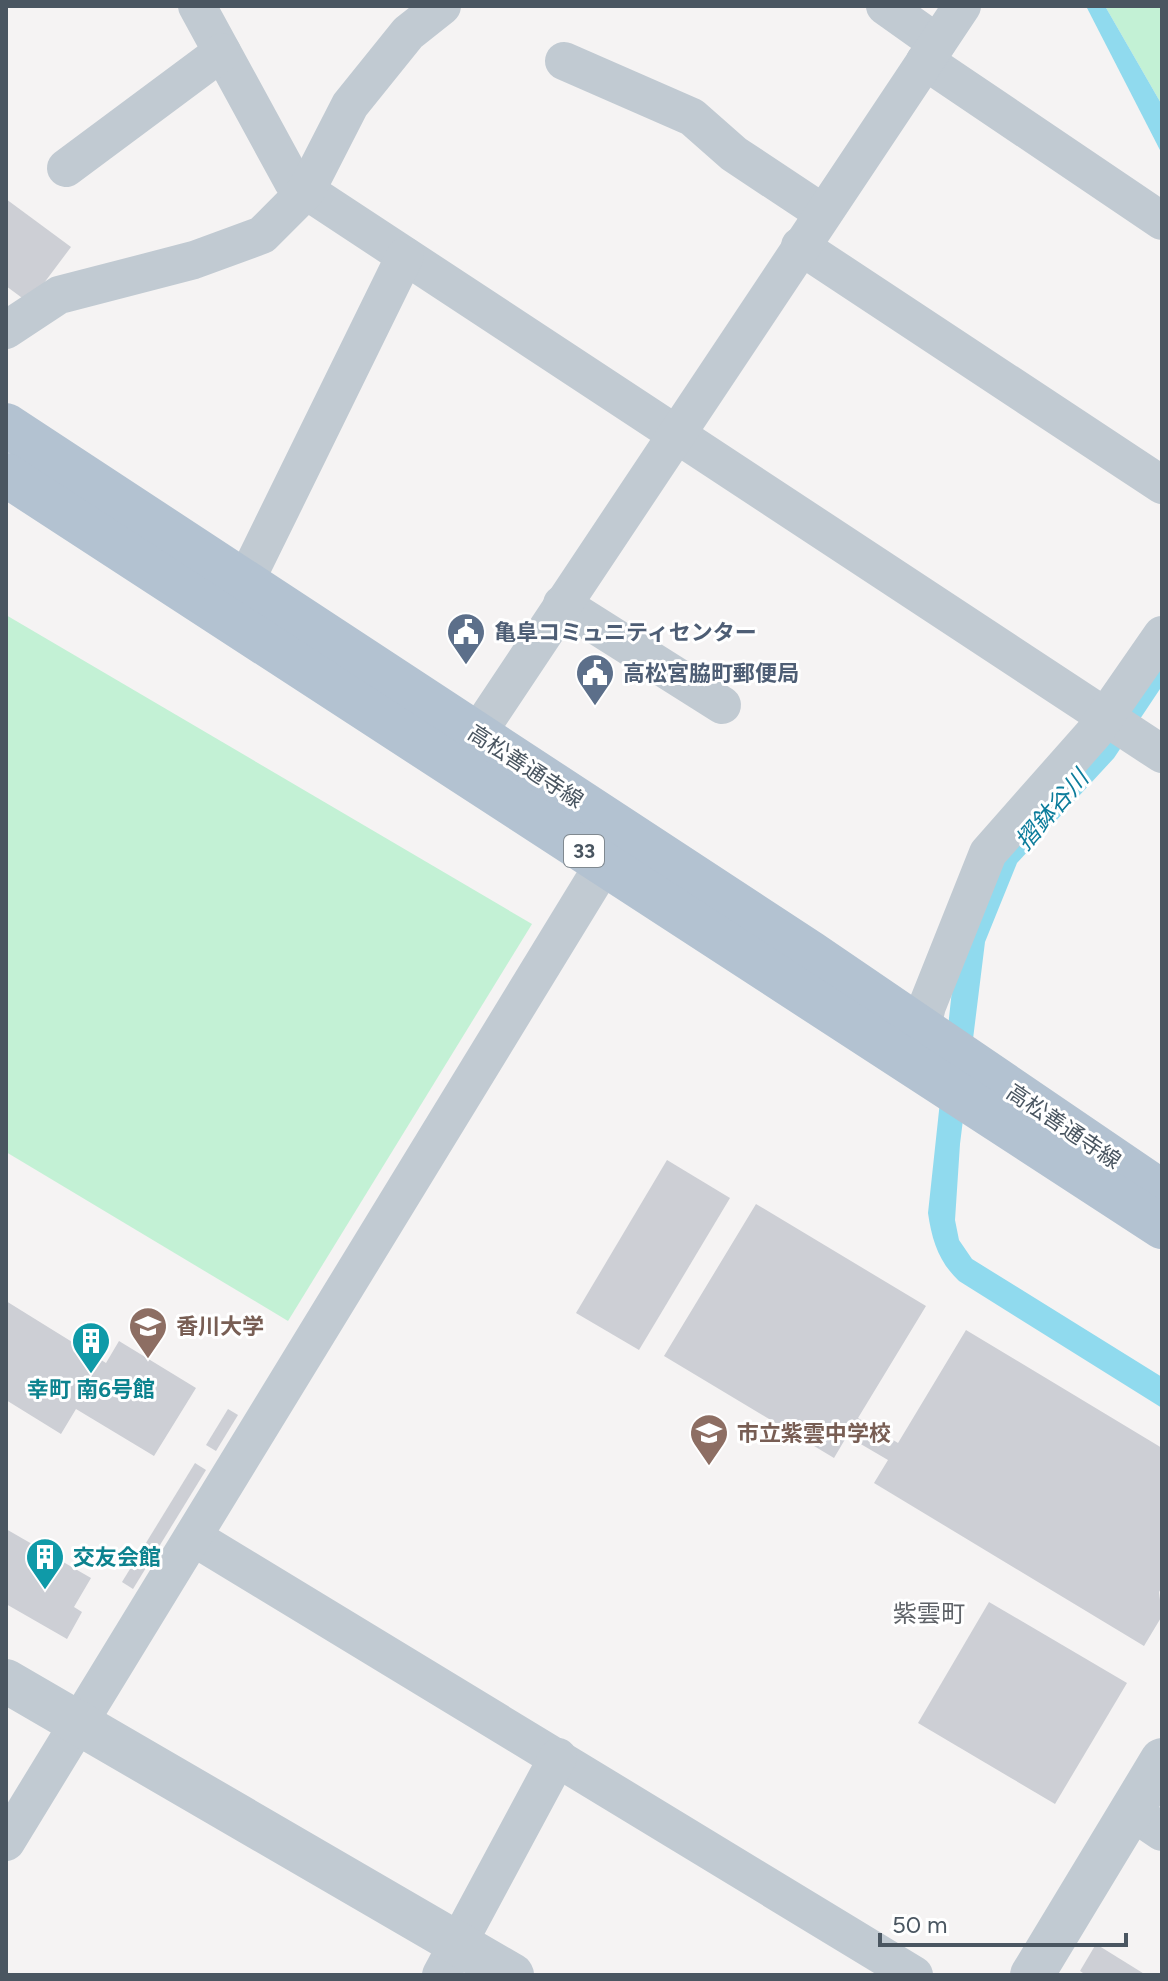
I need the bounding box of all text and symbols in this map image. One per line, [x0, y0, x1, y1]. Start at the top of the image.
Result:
public building icon: 亀阜コミュニティセンター [445, 611, 487, 666]
place label: 亀阜コミュニティセンター [494, 619, 757, 646]
public building icon: 高松宮脇町郵便局 [574, 652, 616, 707]
place label: 高松宮脇町郵便局 [623, 660, 799, 687]
street label: 高松善通寺線 [463, 719, 588, 814]
water label: 摺鉢谷川 [1009, 762, 1096, 855]
road number: 33 [564, 835, 604, 867]
street label: 高松善通寺線 [1001, 1078, 1126, 1175]
school or university icon: 香川大学 [127, 1305, 169, 1360]
place label: 香川大学 [176, 1313, 264, 1340]
building icon: 幸町 南6号館 [70, 1320, 112, 1375]
place label: 幸町 南6号館 [27, 1376, 155, 1403]
school or university icon: 市立紫雲中学校 [688, 1412, 730, 1467]
place label: 市立紫雲中学校 [737, 1420, 891, 1447]
building icon: 交友会館 [24, 1536, 66, 1591]
place label: 交友会館 [73, 1544, 161, 1571]
district label: 紫雲町 [893, 1599, 965, 1628]
scale bar [880, 1897, 1126, 1947]
text: 50 m [892, 1910, 948, 1939]

